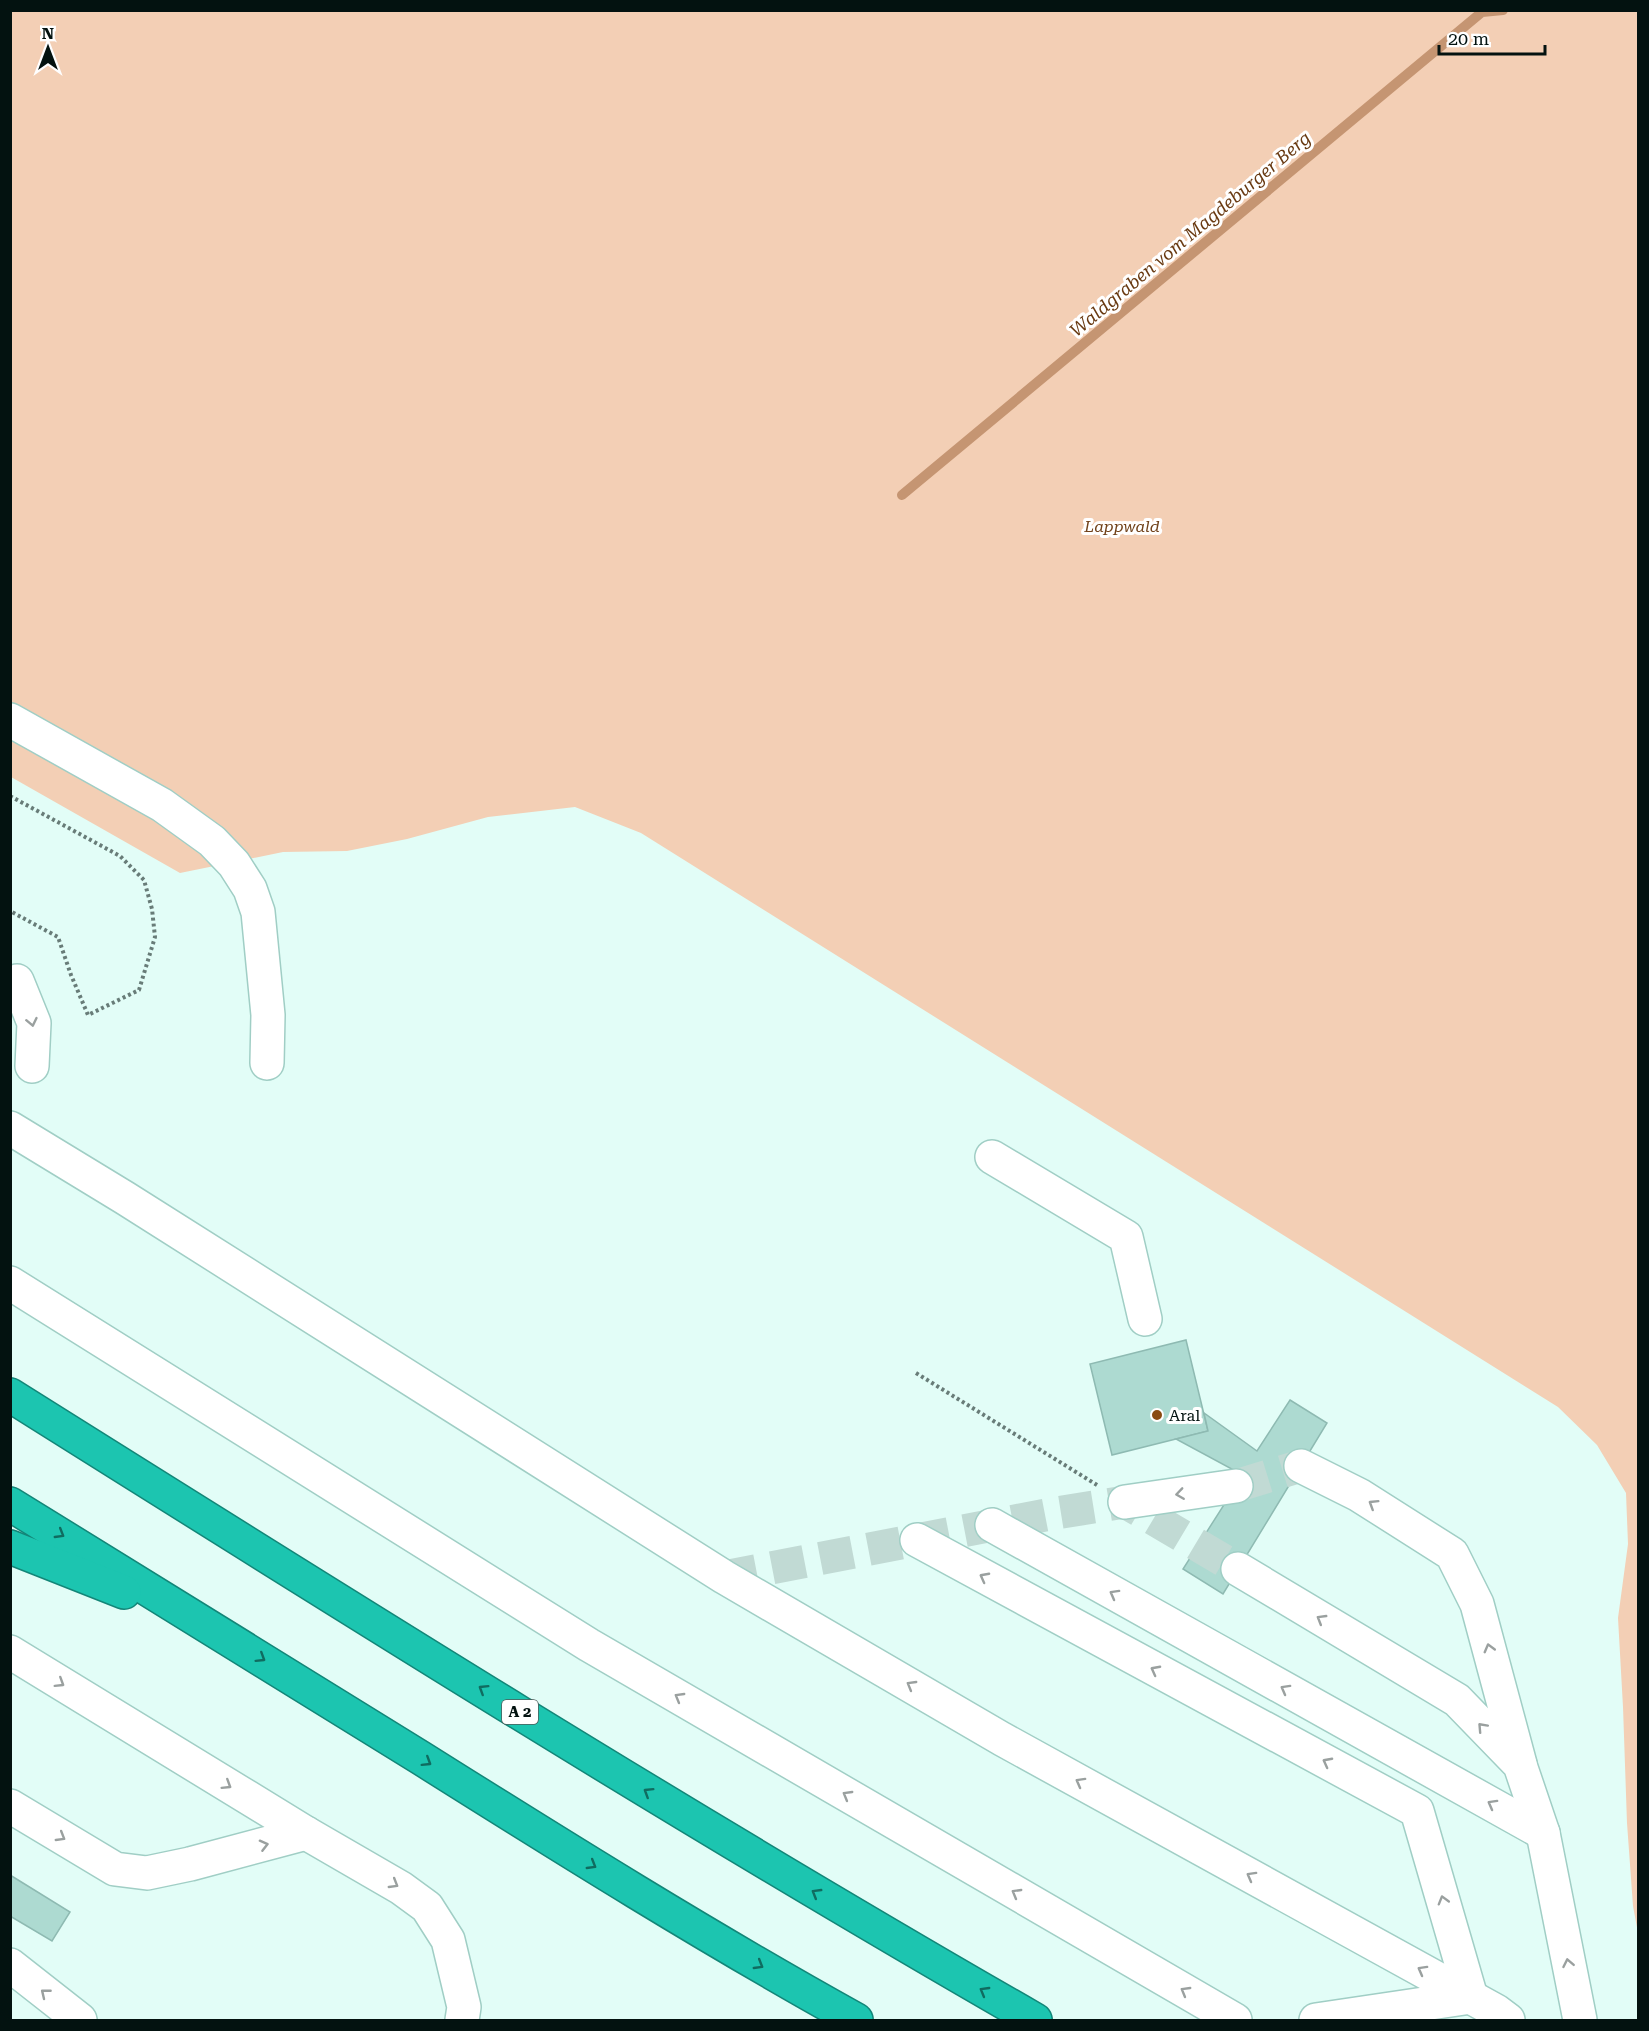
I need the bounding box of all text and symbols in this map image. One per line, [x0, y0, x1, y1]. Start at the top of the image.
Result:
north arrow [18, 18, 78, 78]
scale bar [1439, 18, 1546, 56]
text: N [42, 24, 54, 43]
text: 20 m [1448, 28, 1489, 49]
water label: Waldgraben vom Magdeburger Berg [1065, 127, 1315, 341]
park label: Lappwald [1083, 517, 1160, 536]
one-way arrow [24, 1017, 37, 1027]
place label: Aral [1169, 1406, 1200, 1425]
marker: Aral [1150, 1408, 1164, 1422]
one-way arrow [1176, 1488, 1185, 1500]
one-way arrow [1369, 1500, 1380, 1511]
one-way arrow [54, 1527, 64, 1539]
one-way arrow [980, 1573, 990, 1584]
one-way arrow [1110, 1590, 1121, 1601]
one-way arrow [1317, 1615, 1327, 1626]
one-way arrow [1484, 1643, 1496, 1654]
one-way arrow [255, 1651, 265, 1663]
one-way arrow [1151, 1666, 1162, 1677]
one-way arrow [54, 1675, 64, 1687]
one-way arrow [907, 1681, 917, 1693]
one-way arrow [479, 1685, 489, 1697]
one-way arrow [1280, 1685, 1291, 1696]
one-way arrow [675, 1693, 685, 1705]
road number: A 2 [502, 1700, 538, 1724]
one-way arrow [1478, 1723, 1489, 1734]
one-way arrow [420, 1754, 431, 1765]
one-way arrow [1323, 1758, 1333, 1769]
one-way arrow [221, 1777, 231, 1789]
one-way arrow [1076, 1778, 1086, 1789]
one-way arrow [644, 1788, 654, 1800]
one-way arrow [843, 1791, 853, 1803]
one-way arrow [1488, 1800, 1498, 1811]
one-way arrow [55, 1829, 65, 1841]
one-way arrow [259, 1840, 269, 1853]
one-way arrow [586, 1858, 596, 1870]
one-way arrow [1247, 1872, 1257, 1883]
one-way arrow [388, 1877, 398, 1889]
one-way arrow [812, 1888, 822, 1900]
one-way arrow [1012, 1889, 1022, 1901]
one-way arrow [1438, 1895, 1450, 1906]
one-way arrow [753, 1958, 763, 1970]
one-way arrow [1562, 1958, 1575, 1968]
one-way arrow [1418, 1966, 1428, 1977]
one-way arrow [980, 1987, 990, 1999]
one-way arrow [1181, 1987, 1191, 1998]
one-way arrow [41, 1989, 52, 2000]

